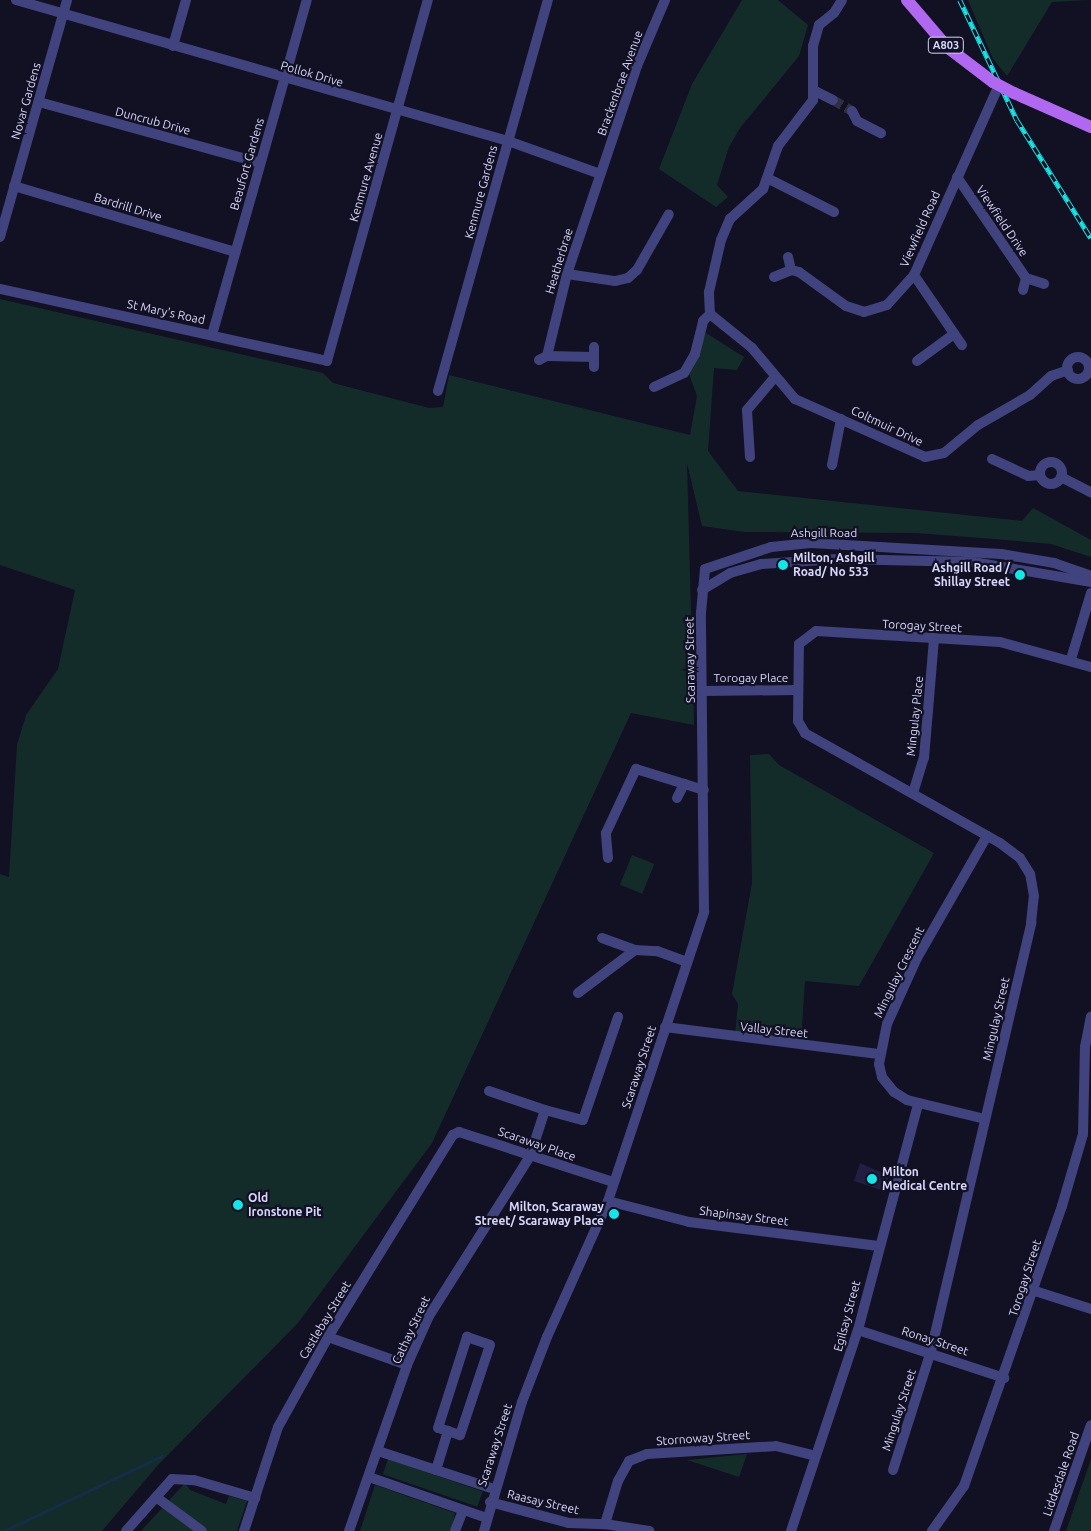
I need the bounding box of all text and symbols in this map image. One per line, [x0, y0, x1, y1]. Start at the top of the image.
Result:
street label: Brackenbrae Avenue [594, 28, 646, 138]
road number: A803 [927, 36, 965, 54]
street label: Pollok Drive [279, 58, 345, 90]
street label: Novar Gardens [8, 61, 44, 141]
street label: Duncrub Drive [114, 104, 192, 138]
street label: Beaufort Gardens [227, 116, 267, 212]
street label: Kenmure Avenue [346, 131, 386, 223]
street label: Kenmure Gardens [462, 144, 500, 240]
street label: Viewfield Drive [973, 183, 1031, 259]
street label: Viewfield Road [897, 189, 943, 269]
street label: Bardrill Drive [92, 190, 164, 224]
street label: Heatherbrae [542, 226, 576, 296]
street label: St Mary's Road [126, 297, 206, 327]
street label: Coltmuir Drive [849, 403, 925, 449]
street label: Ashgill Road [791, 526, 857, 540]
place label: Milton, Ashgill Road/ No 533 [793, 551, 875, 579]
marker: Milton, Ashgill Road/ No 533 [777, 559, 789, 571]
place label: Ashgill Road / Shillay Street [932, 561, 1010, 589]
marker: Ashgill Road / Shillay Street [1014, 569, 1026, 581]
street label: Scaraway Street [682, 617, 698, 703]
street label: Torogay Street [882, 617, 962, 635]
street label: Torogay Place [714, 671, 788, 685]
street label: Mingulay Place [904, 675, 926, 757]
street label: Mingulay Crescent [871, 924, 927, 1020]
street label: Mingulay Street [979, 976, 1013, 1062]
street label: Vallay Street [739, 1019, 809, 1041]
street label: Scaraway Street [619, 1024, 659, 1110]
street label: Scaraway Place [496, 1124, 578, 1164]
place label: Milton Medical Centre [882, 1165, 967, 1193]
marker: Milton Medical Centre [866, 1173, 878, 1185]
place label: Old Ironstone Pit [248, 1191, 321, 1219]
marker: Old Ironstone Pit [232, 1199, 244, 1211]
place label: Milton, Scaraway Street/ Scaraway Place [475, 1200, 604, 1228]
street label: Shapinsay Street [699, 1203, 789, 1229]
marker: Milton, Scaraway Street/ Scaraway Place [608, 1208, 620, 1220]
street label: Torogay Street [1006, 1238, 1044, 1318]
street label: Castlebay Street [296, 1278, 354, 1362]
street label: Egilsay Street [831, 1279, 863, 1353]
street label: Cathay Street [389, 1294, 433, 1366]
street label: Ronay Street [900, 1323, 970, 1359]
street label: Mingulay Street [879, 1367, 919, 1453]
street label: Scaraway Street [475, 1402, 515, 1488]
street label: Stornoway Street [656, 1428, 750, 1448]
street label: Liddesdale Road [1040, 1430, 1082, 1518]
street label: Raasay Street [506, 1487, 580, 1517]

